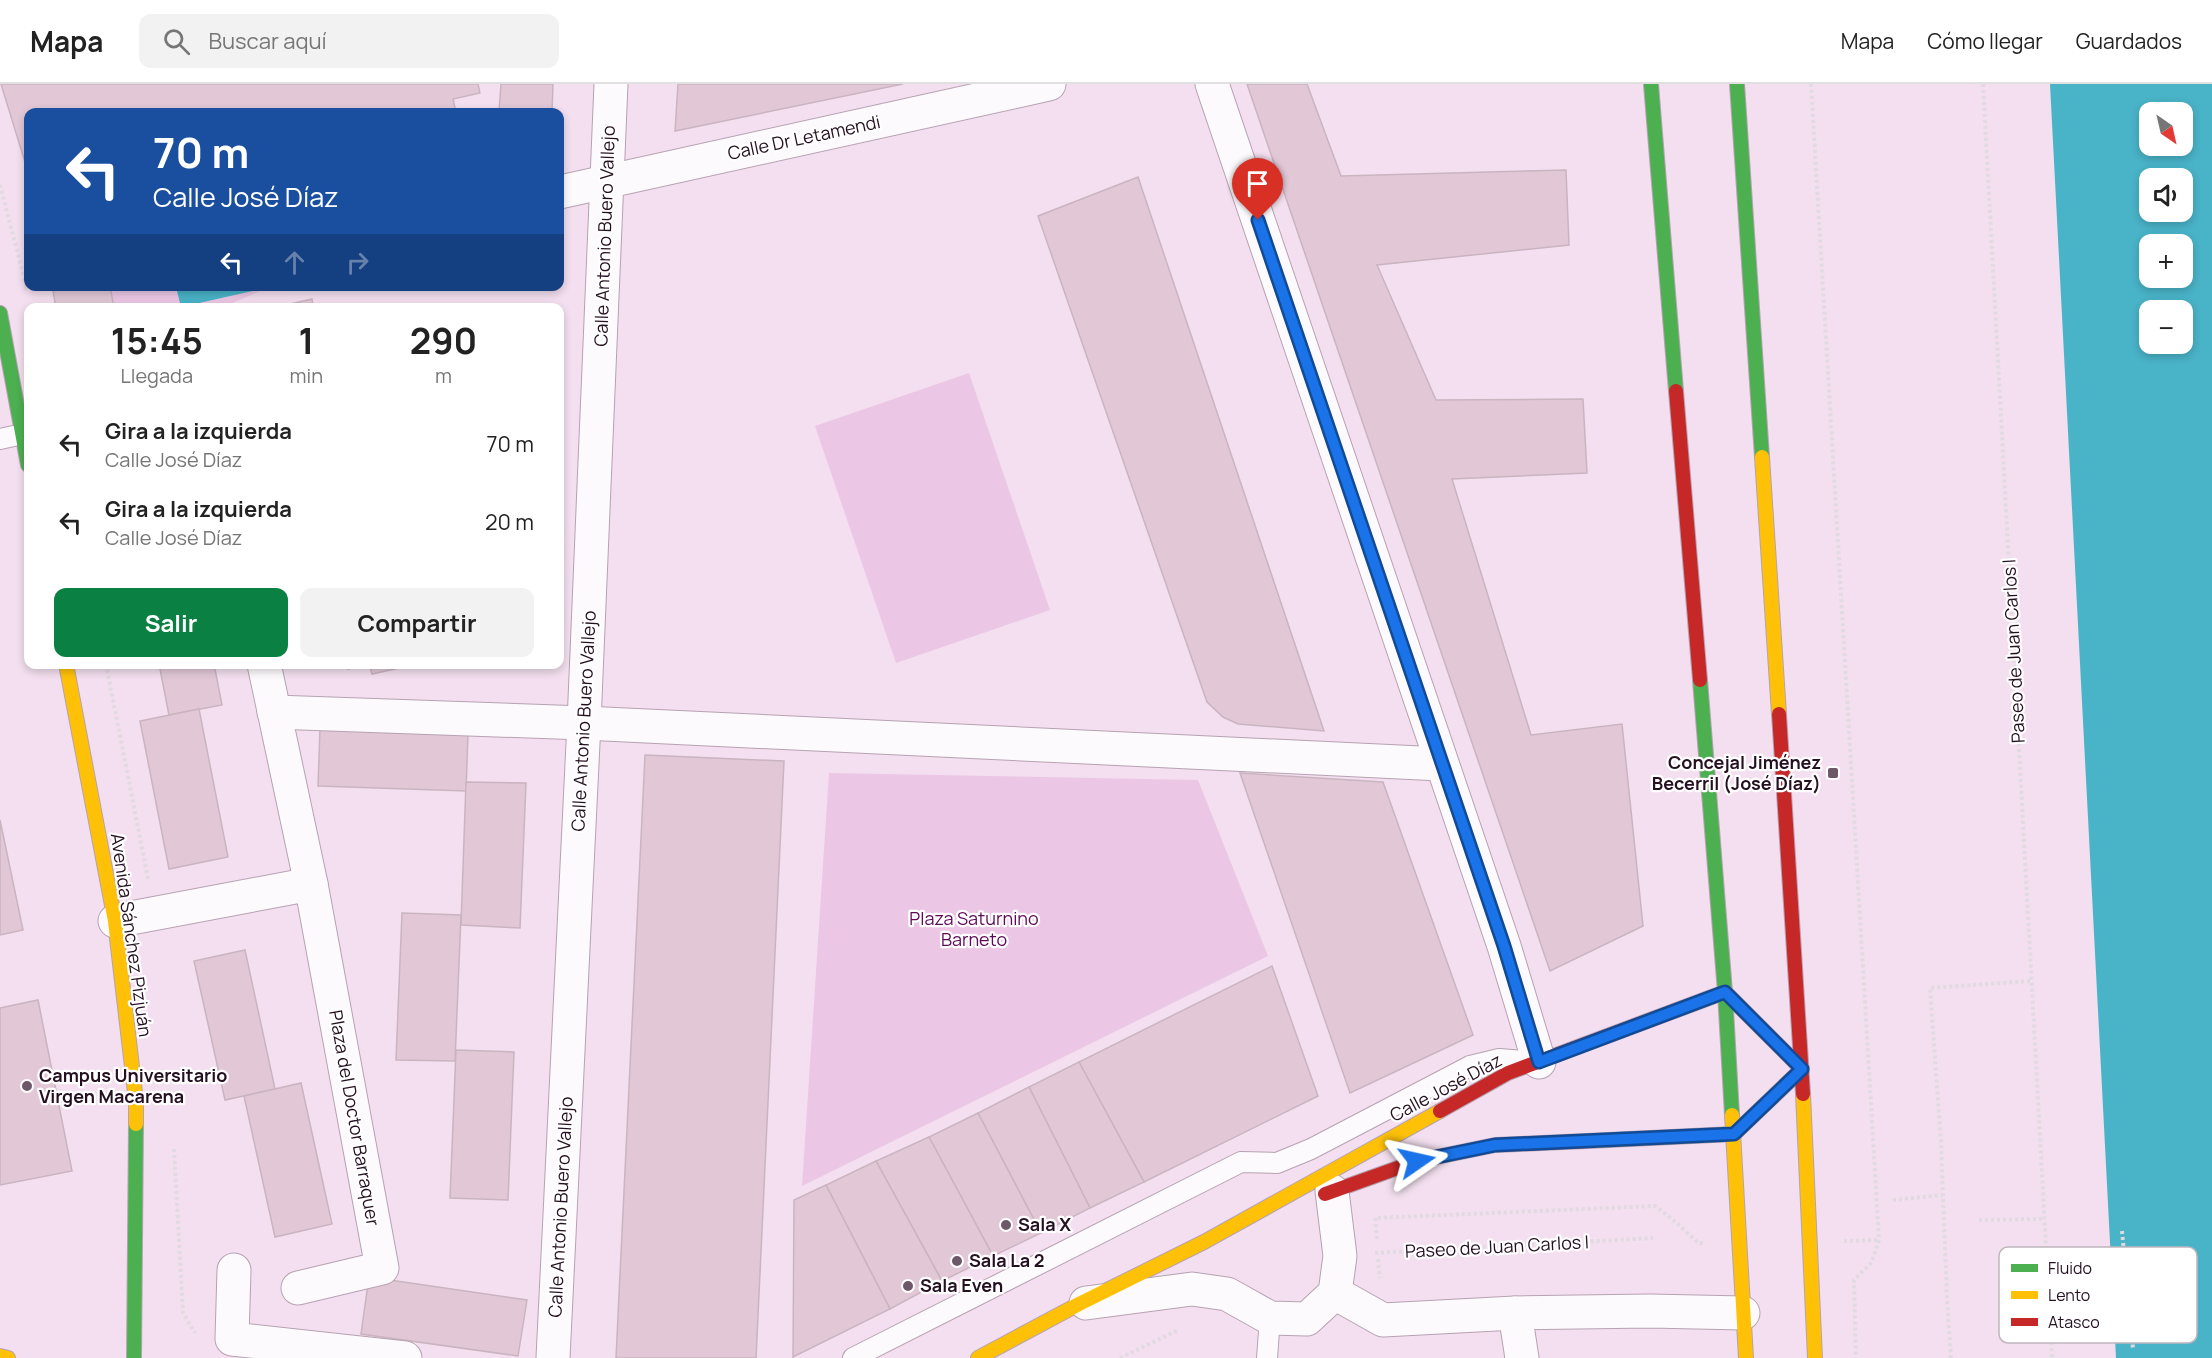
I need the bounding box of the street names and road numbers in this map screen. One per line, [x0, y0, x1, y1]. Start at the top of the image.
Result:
street label: Calle Dr Letamendi [725, 109, 882, 165]
street label: Calle Antonio Buero Vallejo [588, 125, 620, 347]
street label: Paseo de Juan Carlos I [1996, 558, 2030, 744]
street label: Calle Antonio Buero Vallejo [565, 610, 601, 832]
street label: Avenida Sánchez Pizjuán [106, 831, 158, 1038]
street label: Plaza del Doctor Barraquer [324, 1008, 386, 1228]
street label: Calle José Díaz [1385, 1047, 1506, 1127]
street label: Calle Antonio Buero Vallejo [542, 1096, 578, 1318]
street label: Paseo de Juan Carlos I [1404, 1229, 1590, 1263]

